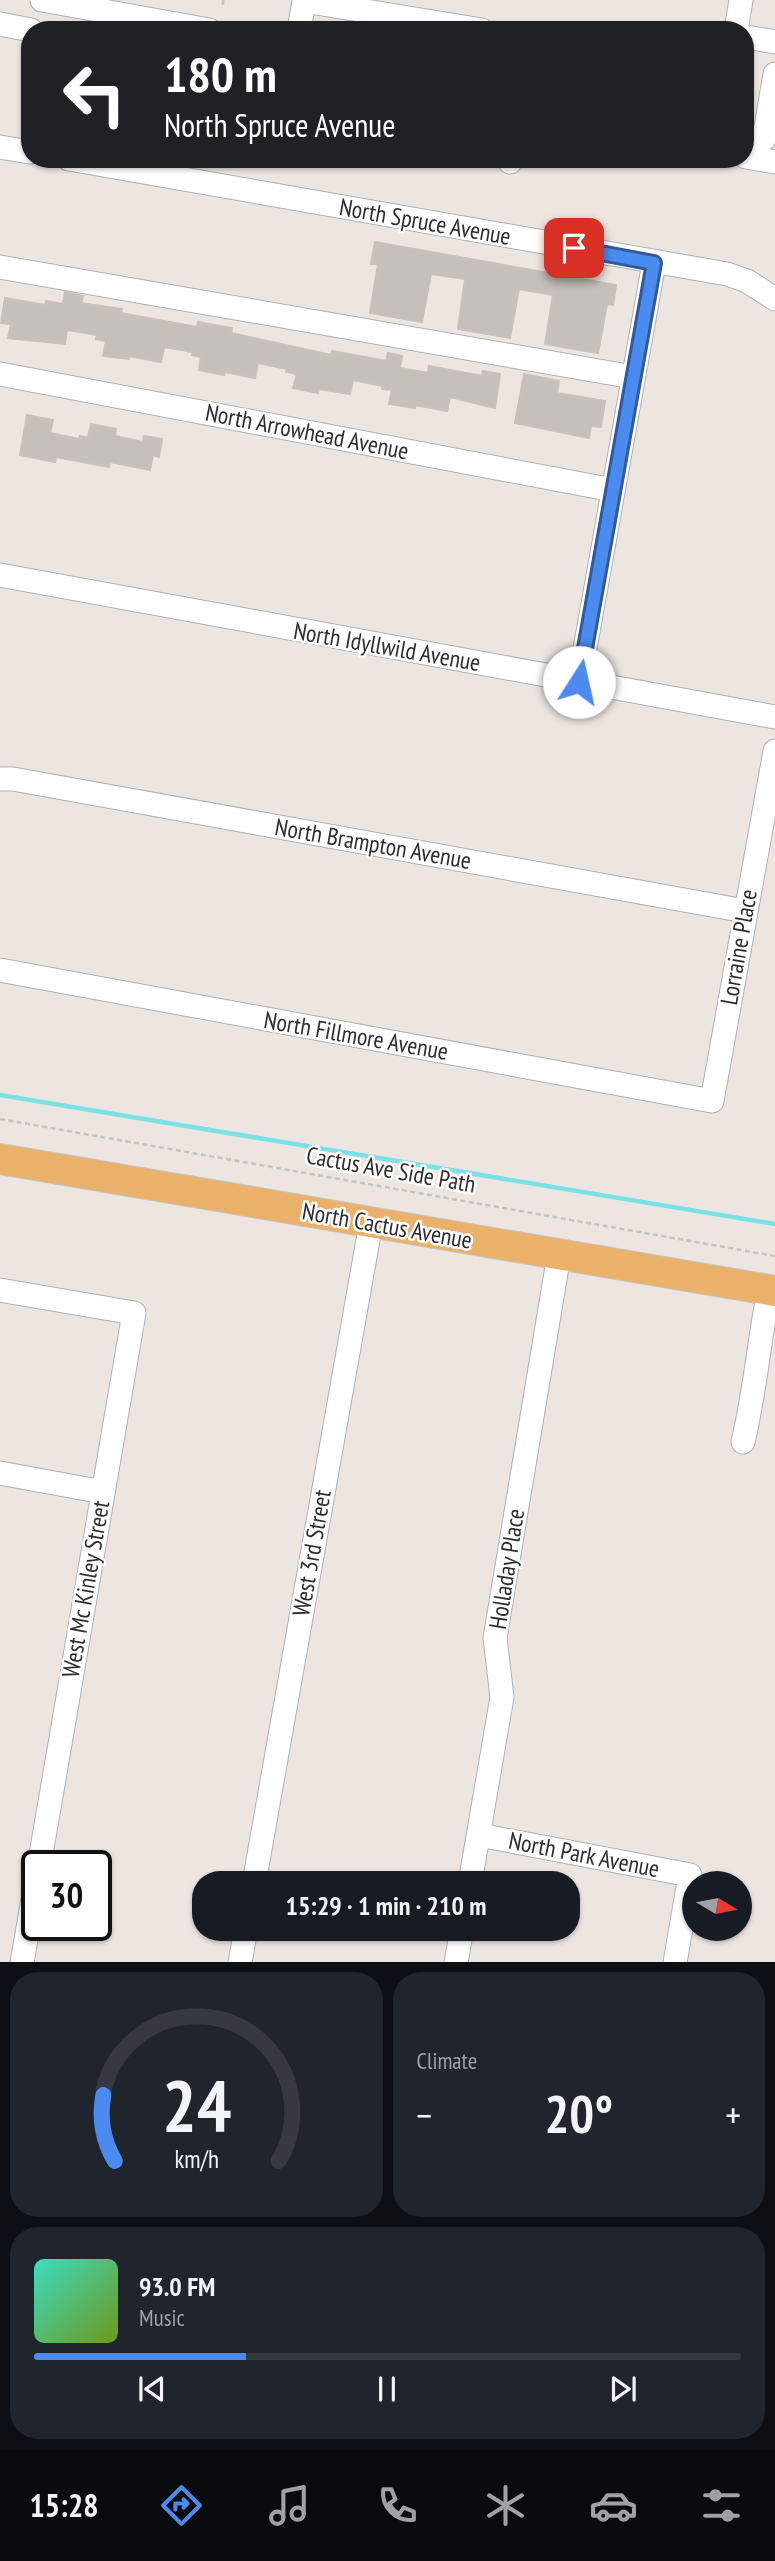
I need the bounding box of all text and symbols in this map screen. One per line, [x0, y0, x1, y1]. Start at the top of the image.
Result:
text: 180 m [164, 42, 277, 106]
icon: left [49, 49, 140, 140]
text: North Spruce Avenue [164, 104, 395, 146]
street label: North Spruce Avenue [337, 191, 513, 252]
pin [544, 218, 604, 278]
icon: arrive [555, 229, 593, 267]
street label: North Arrowhead Avenue [203, 397, 411, 466]
street label: North Idyllwild Avenue [291, 615, 483, 678]
position arrow [542, 645, 616, 719]
street label: North Brampton Avenue [273, 811, 474, 876]
street label: Lorraine Place [713, 887, 764, 1007]
street label: North Fillmore Avenue [262, 1004, 451, 1067]
street label: Cactus Ave Side Path [304, 1139, 478, 1200]
street label: North Cactus Avenue [300, 1195, 474, 1256]
street label: West 3rd Street [285, 1487, 338, 1618]
street label: West Mc Kinley Street [55, 1498, 116, 1680]
street label: Holladay Place [482, 1506, 531, 1631]
street label: North Park Avenue [506, 1825, 662, 1884]
speed limit sign: 30 [21, 1850, 112, 1941]
north arrow [682, 1871, 752, 1941]
map controls [682, 1871, 752, 1941]
text: 15:29 · 1 min · 210 m [286, 1889, 486, 1922]
text: Climate [417, 2046, 477, 2075]
text: 24 [161, 2057, 231, 2151]
text: 20° [544, 2080, 613, 2147]
text: − [417, 2090, 432, 2139]
text: + [725, 2090, 741, 2139]
text: km/h [174, 2142, 218, 2174]
text: 93.0 FM [139, 2270, 215, 2303]
text: Music [139, 2303, 185, 2332]
icon: previous [133, 2370, 171, 2408]
icon: pause [368, 2370, 406, 2408]
icon: next [604, 2370, 642, 2408]
icon: directions [157, 2481, 206, 2530]
icon: music [265, 2481, 314, 2530]
icon: phone [373, 2481, 422, 2530]
icon: climate [481, 2481, 530, 2530]
icon: car [589, 2481, 638, 2530]
icon: filters [697, 2481, 746, 2530]
text: 15:28 [29, 2484, 99, 2526]

